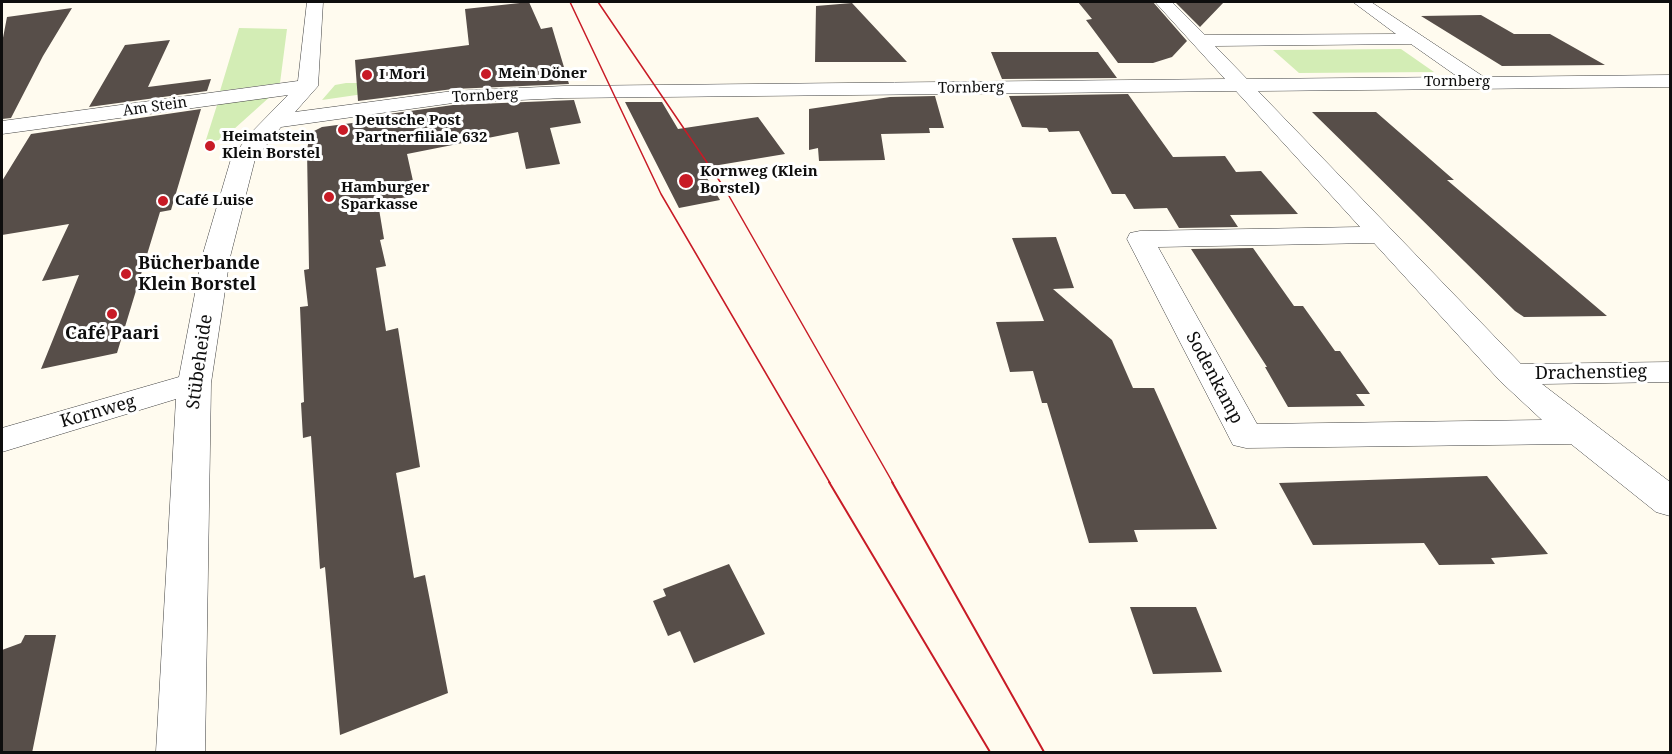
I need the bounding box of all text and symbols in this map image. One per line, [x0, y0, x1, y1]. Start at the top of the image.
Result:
place label: Mein Döner [498, 65, 587, 83]
place label: I Mori [379, 66, 426, 84]
marker: Mein Döner [479, 67, 493, 81]
marker: I Mori [360, 68, 374, 82]
street label: Tornberg [1424, 73, 1490, 91]
street label: Tornberg [938, 78, 1004, 98]
street label: Tornberg [451, 85, 519, 107]
street label: Am Stein [122, 94, 188, 120]
place label: Deutsche Post Partnerfiliale 632 [355, 112, 487, 147]
marker: Deutsche Post Partnerfiliale 632 [336, 123, 350, 137]
place label: Heimatstein Klein Borstel [222, 128, 320, 163]
marker: Heimatstein Klein Borstel [203, 139, 217, 153]
place label: Kornweg (Klein Borstel) [700, 163, 818, 198]
marker: Kornweg (Klein Borstel) [677, 172, 695, 190]
place label: Hamburger Sparkasse [341, 179, 429, 214]
marker: Hamburger Sparkasse [322, 190, 336, 204]
place label: Café Luise [175, 192, 254, 210]
marker: Café Luise [156, 194, 170, 208]
place label: Bücherbande Klein Borstel [138, 253, 260, 296]
marker: Bücherbande Klein Borstel [119, 267, 133, 281]
marker: Café Paari [105, 307, 119, 321]
street label: Stübeheide [183, 313, 217, 411]
place label: Café Paari [65, 323, 159, 345]
street label: Sodenkamp [1181, 328, 1247, 428]
street label: Drachenstieg [1535, 361, 1647, 385]
street label: Kornweg [58, 391, 138, 433]

